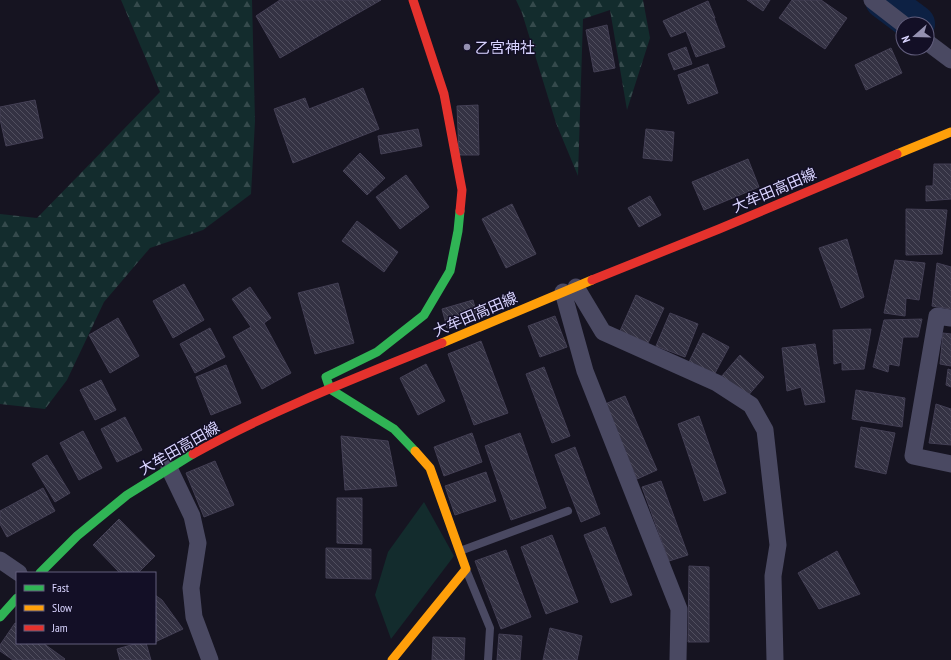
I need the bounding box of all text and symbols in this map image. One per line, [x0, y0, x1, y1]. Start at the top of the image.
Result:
north arrow [895, 16, 935, 56]
text: N [898, 34, 913, 45]
place label: 乙宮神社 [475, 38, 535, 57]
marker: 乙宮神社 [462, 42, 472, 52]
street label: 大牟田高田線 [729, 164, 819, 216]
street label: 大牟田高田線 [430, 288, 520, 340]
street label: 大牟田高田線 [135, 417, 223, 479]
legend [16, 572, 156, 644]
text: Fast [52, 580, 70, 595]
text: Slow [52, 600, 73, 615]
text: Jam [51, 620, 68, 635]

